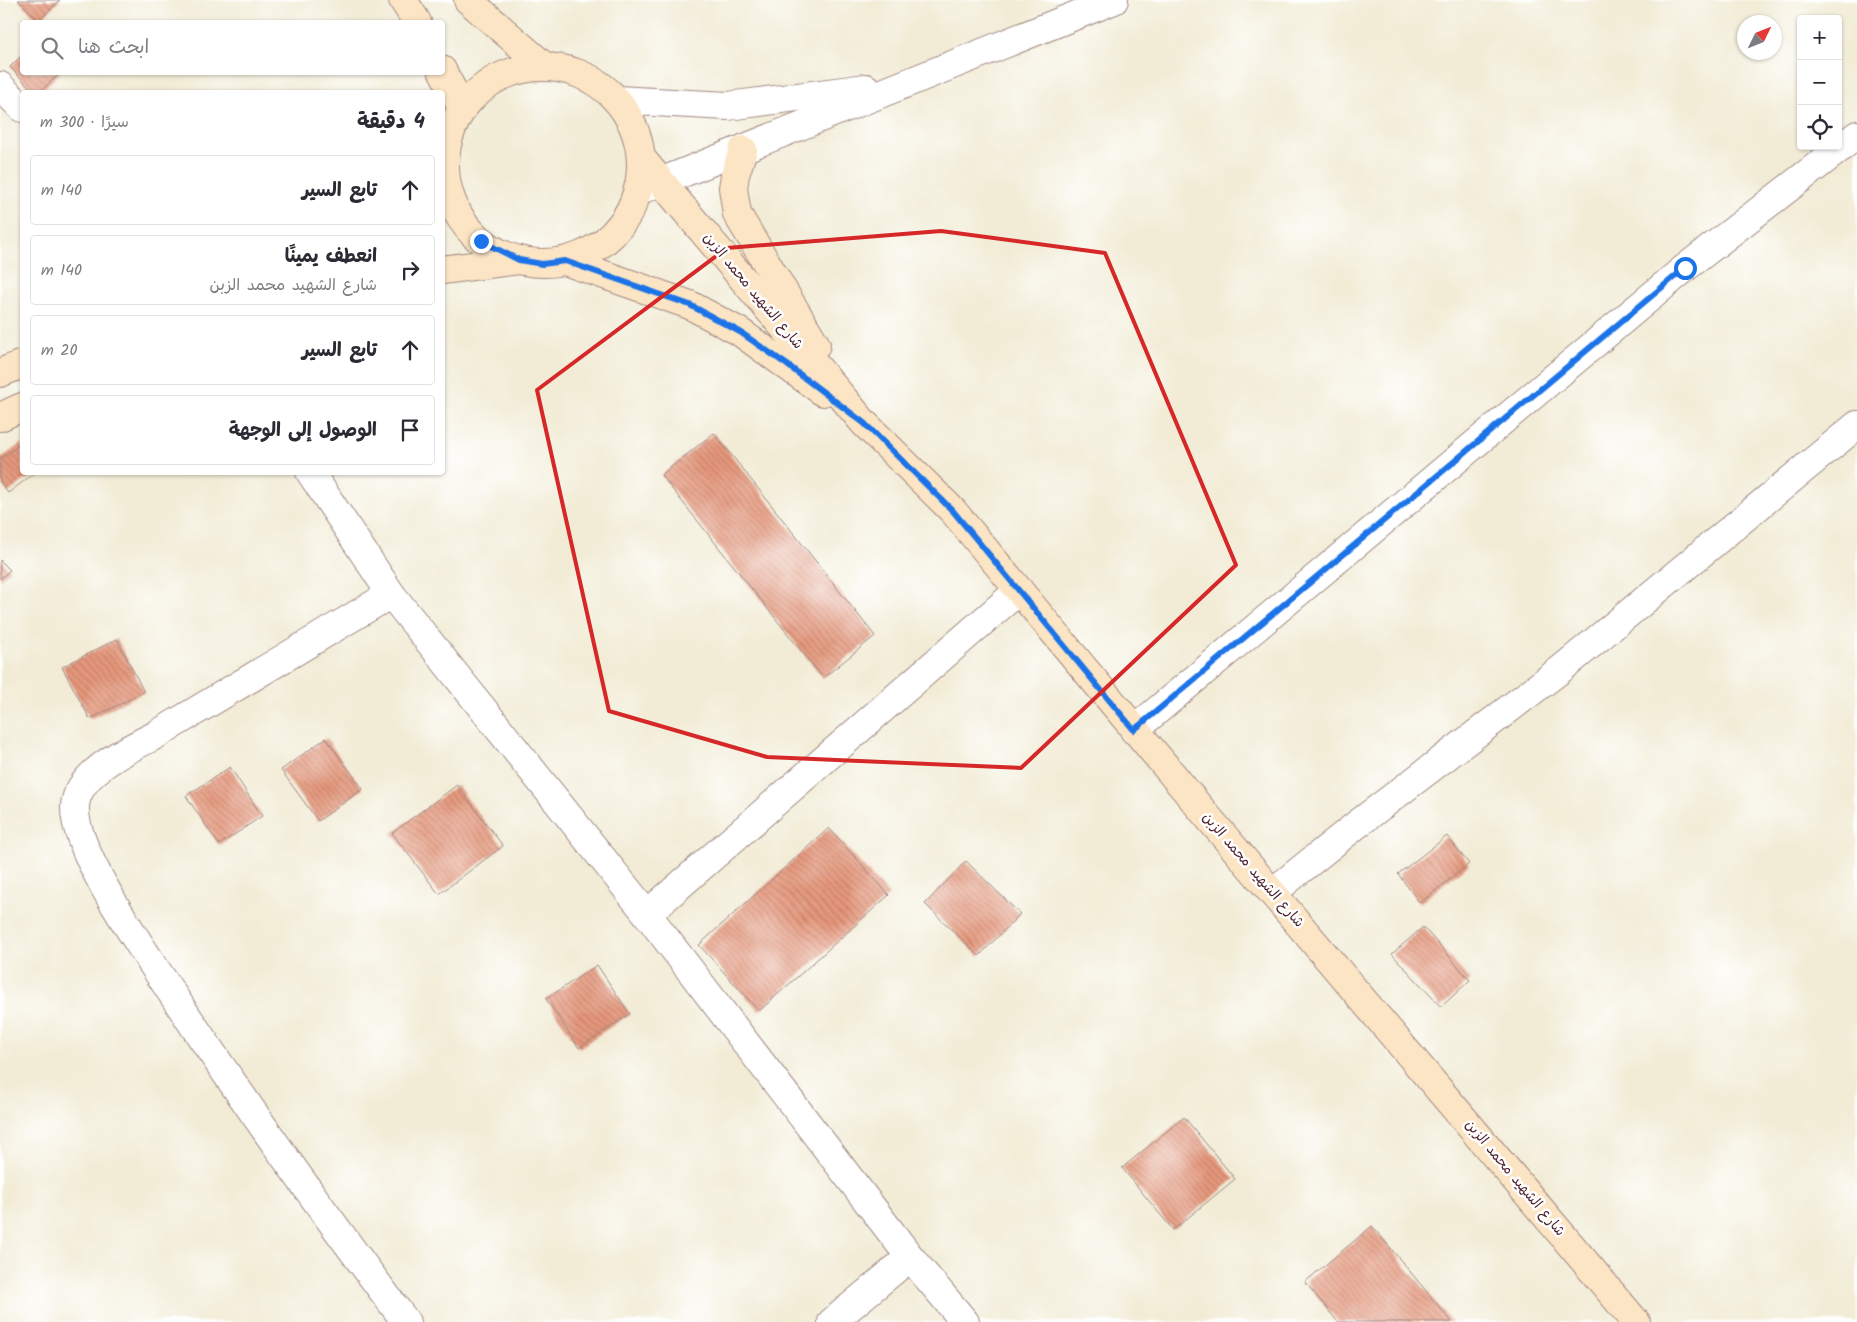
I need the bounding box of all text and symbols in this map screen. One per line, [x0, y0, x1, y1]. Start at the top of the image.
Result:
north arrow [1737, 15, 1782, 60]
map controls [1797, 15, 1842, 150]
button: + [1797, 15, 1842, 60]
search box [20, 20, 445, 75]
text: ابحث هنا [78, 33, 149, 63]
icon: search [38, 34, 66, 62]
button: − [1797, 60, 1842, 105]
button: locate [1797, 105, 1842, 150]
text: 4 دقيقة [357, 106, 425, 139]
text: سيرًا · 300 m [40, 110, 129, 135]
text: تابع السير [302, 176, 377, 206]
icon: ahead [396, 176, 424, 204]
text: 140 m [41, 178, 82, 203]
street label: شارع الشهيد محمد الزبن [697, 228, 809, 354]
route end [470, 230, 493, 253]
text: انعطف يمينًا [285, 242, 377, 272]
icon: right [396, 256, 424, 284]
route start [1674, 257, 1697, 280]
text: 140 m [41, 258, 82, 283]
text: شارع الشهيد محمد الزبن [210, 273, 377, 298]
text: تابع السير [302, 336, 377, 366]
icon: ahead [396, 336, 424, 364]
text: 20 m [41, 338, 77, 363]
text: الوصول إلى الوجهة [229, 416, 377, 446]
icon: arrive [396, 416, 424, 444]
street label: شارع الشهيد محمد الزبن [1197, 807, 1309, 933]
street label: شارع الشهيد محمد الزبن [1459, 1115, 1571, 1241]

